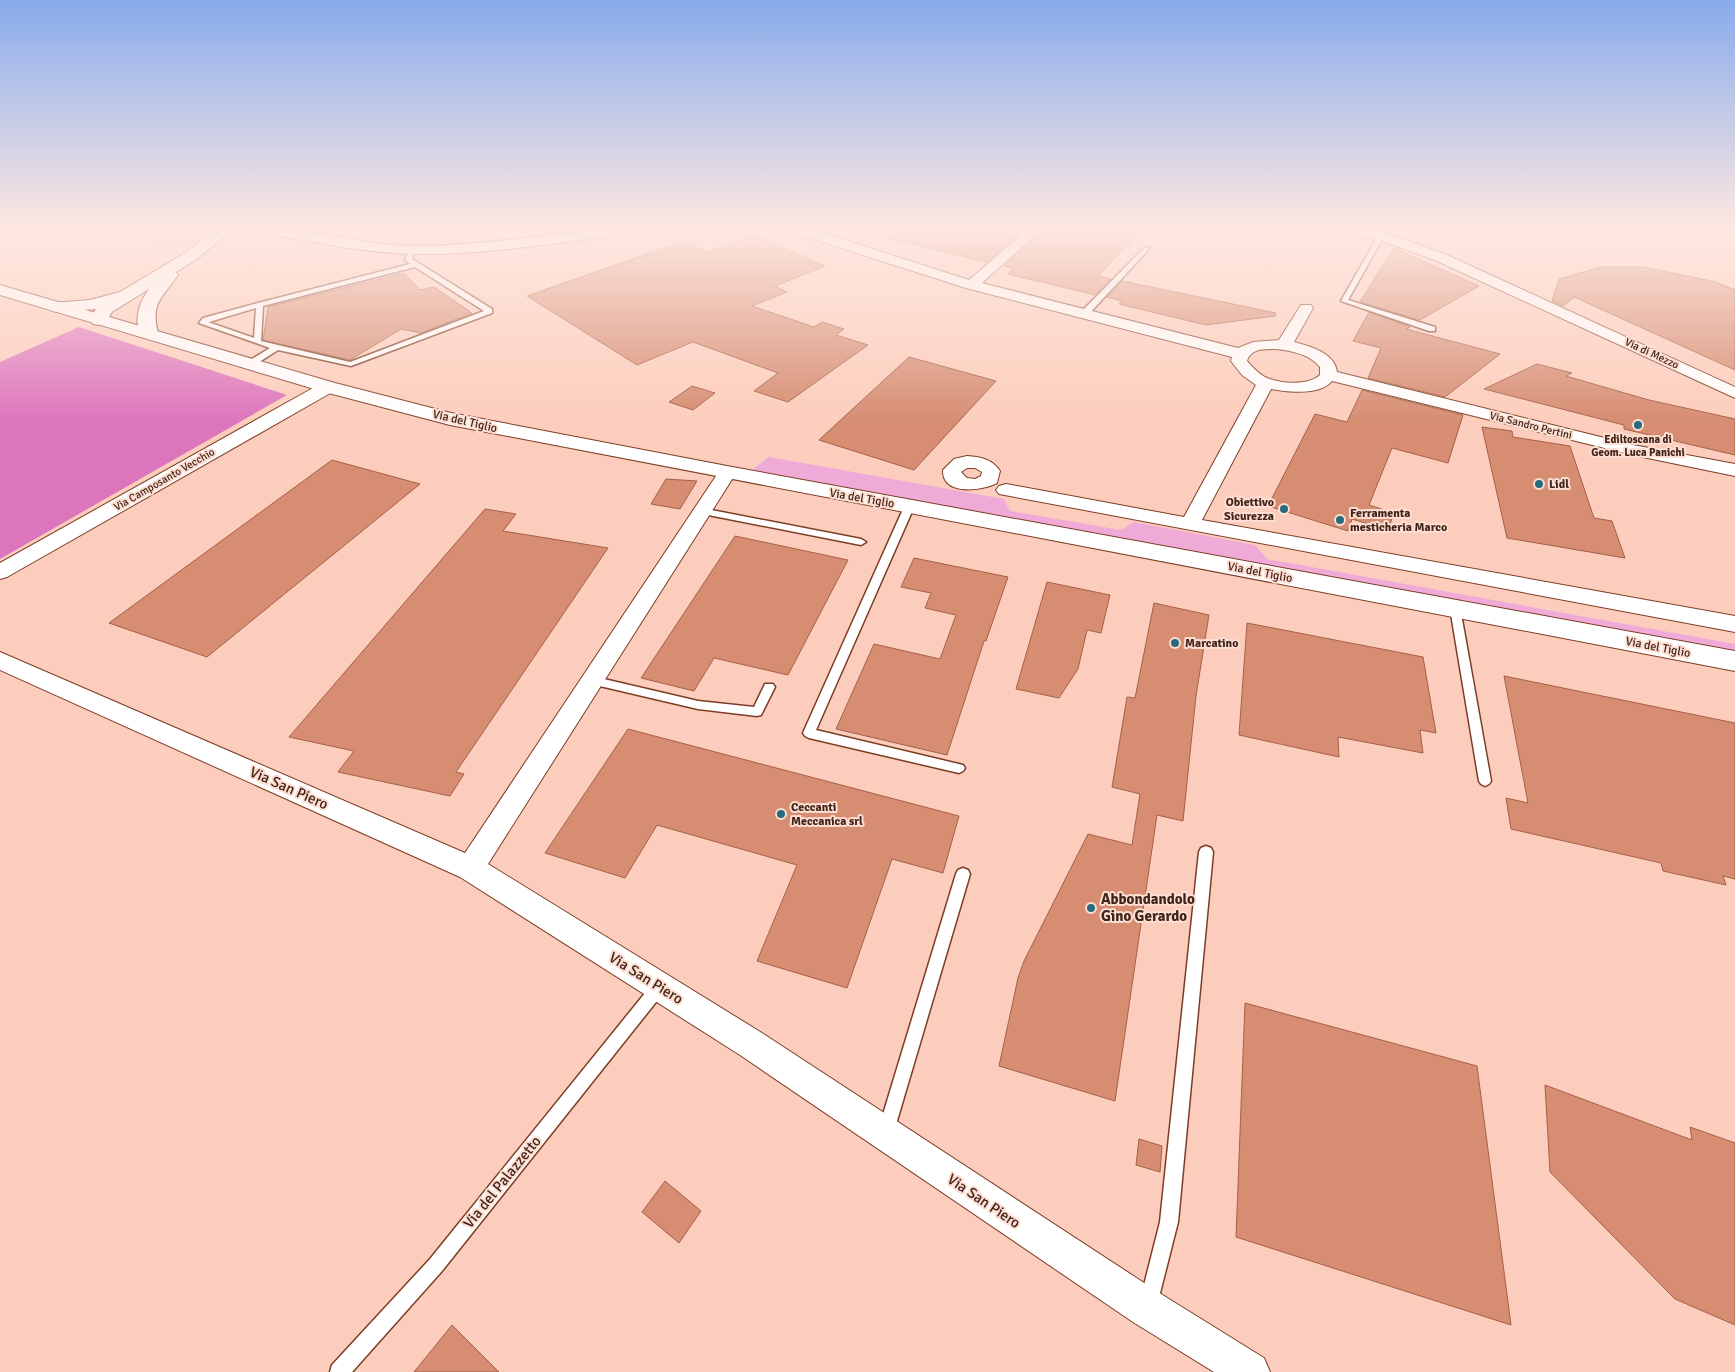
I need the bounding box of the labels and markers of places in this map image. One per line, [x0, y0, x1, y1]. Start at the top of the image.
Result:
marker: Ediltoscana di Geom. Luca Panichi [1632, 419, 1644, 431]
place label: Ediltoscana di Geom. Luca Panichi [1591, 433, 1685, 459]
place label: Lidl [1549, 477, 1569, 492]
marker: Lidl [1533, 478, 1545, 490]
place label: Obiettivo Sicurezza [1224, 495, 1274, 524]
marker: Obiettivo Sicurezza [1278, 503, 1290, 515]
place label: Ferramenta mesticheria Marco [1350, 506, 1447, 535]
marker: Ferramenta mesticheria Marco [1334, 514, 1346, 526]
place label: Marcatino [1185, 636, 1238, 651]
marker: Marcatino [1169, 637, 1181, 649]
place label: Ceccanti Meccanica srl [791, 800, 863, 829]
marker: Ceccanti Meccanica srl [775, 808, 787, 820]
place label: Abbondandolo Gino Gerardo [1101, 890, 1195, 925]
marker: Abbondandolo Gino Gerardo [1085, 902, 1097, 914]

